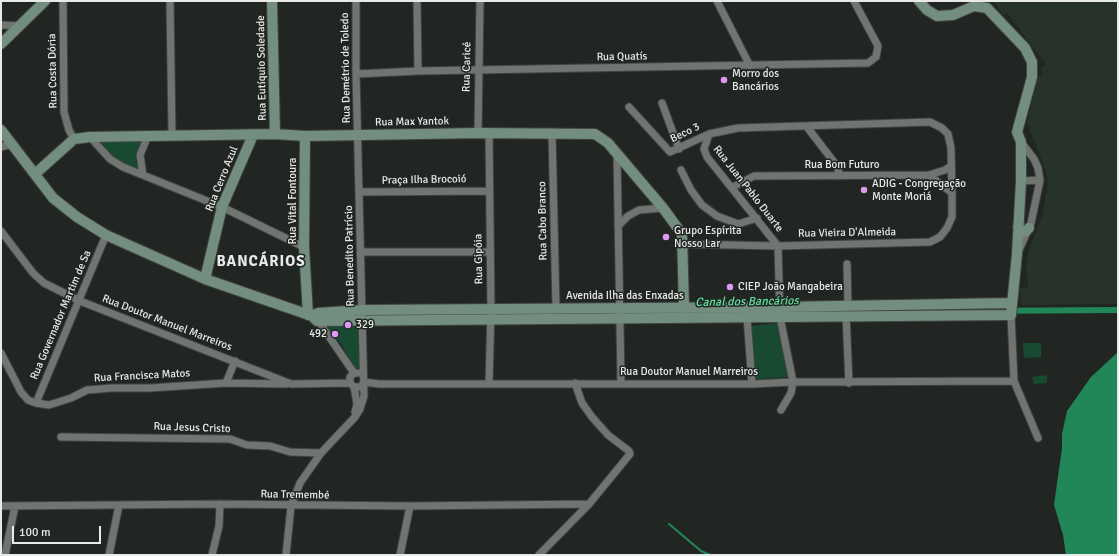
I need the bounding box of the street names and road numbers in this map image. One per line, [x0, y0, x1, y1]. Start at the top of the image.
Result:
street label: Rua Demétrio de Toledo [338, 13, 354, 123]
street label: Rua Eutíquio Soledade [254, 15, 270, 121]
street label: Rua Costa Dória [46, 33, 60, 109]
street label: Rua Caricé [460, 42, 474, 92]
street label: Rua Quatís [597, 50, 647, 64]
street label: Rua Max Yantok [375, 115, 449, 129]
street label: Beco 3 [668, 120, 702, 146]
street label: Rua Juan Pablo Duarte [710, 143, 786, 235]
street label: Rua Cerro Azul [203, 144, 241, 214]
street label: Rua Vital Fontoura [286, 158, 300, 244]
street label: Rua Bom Futuro [805, 158, 879, 172]
street label: Praça Ilha Brocoió [381, 173, 467, 187]
street label: Rua Cabo Branco [536, 181, 550, 261]
street label: Rua Benedito Patrício [343, 205, 357, 307]
street label: Rua Vieira D'Almeida [798, 226, 896, 240]
street label: Rua Gipóia [472, 234, 486, 284]
street label: Rua Governador Martim de Sa [28, 248, 94, 382]
street label: Avenida Ilha das Enxadas [566, 289, 684, 303]
street label: Rua Doutor Manuel Marreiros [100, 292, 234, 354]
street label: Rua Doutor Manuel Marreiros [620, 365, 758, 379]
street label: Rua Francisca Matos [94, 367, 190, 385]
street label: Rua Jesus Cristo [153, 420, 231, 436]
street label: Rua Tremembé [260, 488, 330, 502]

